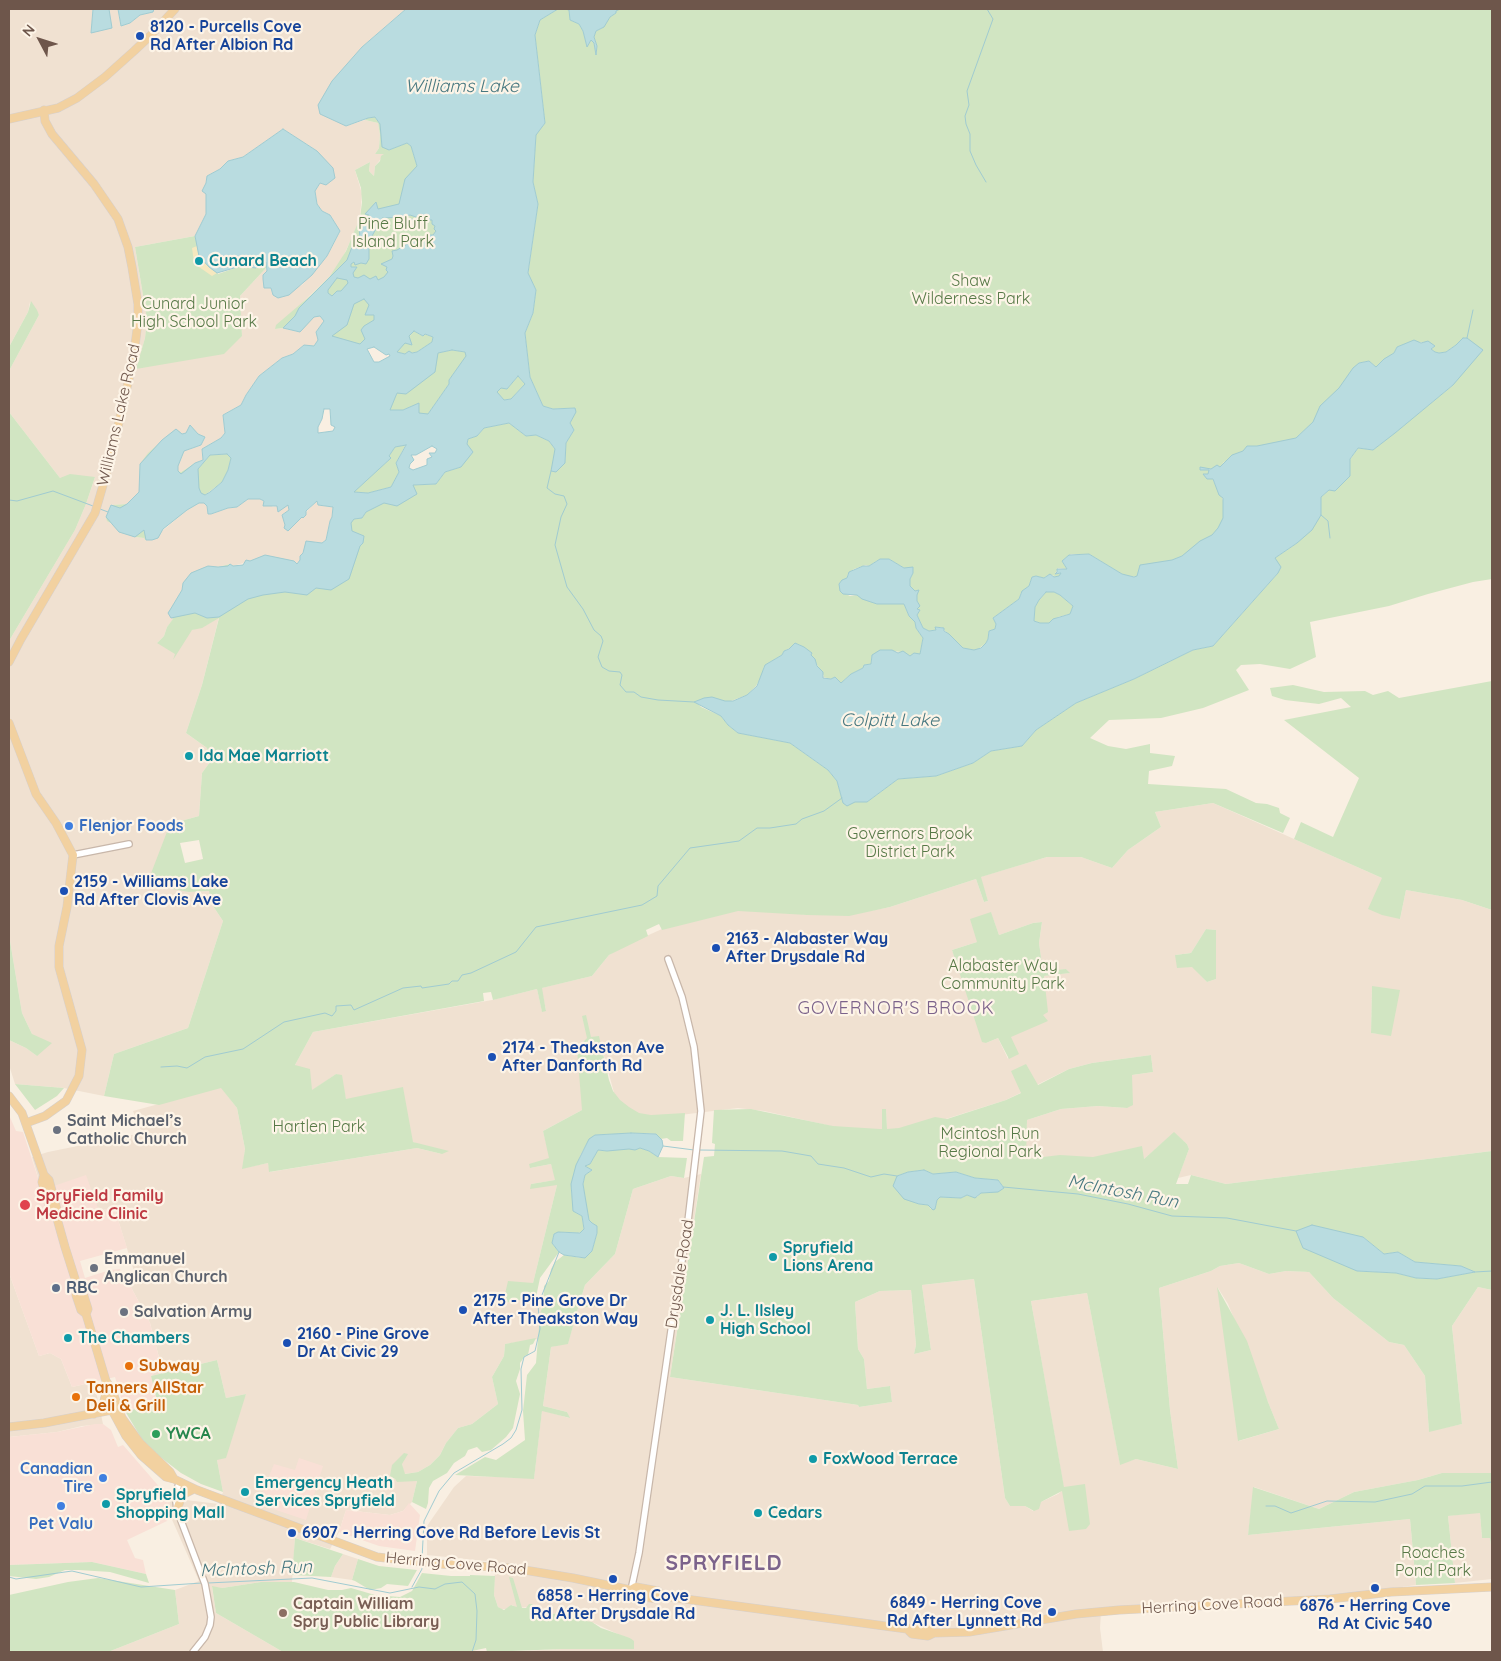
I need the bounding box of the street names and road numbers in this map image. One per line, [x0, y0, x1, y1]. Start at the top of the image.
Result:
street label: Williams Lake Road [93, 342, 145, 488]
street label: Drysdale Road [662, 1218, 698, 1330]
street label: Herring Cove Road [385, 1548, 527, 1580]
street label: Herring Cove Road [1141, 1592, 1283, 1618]

